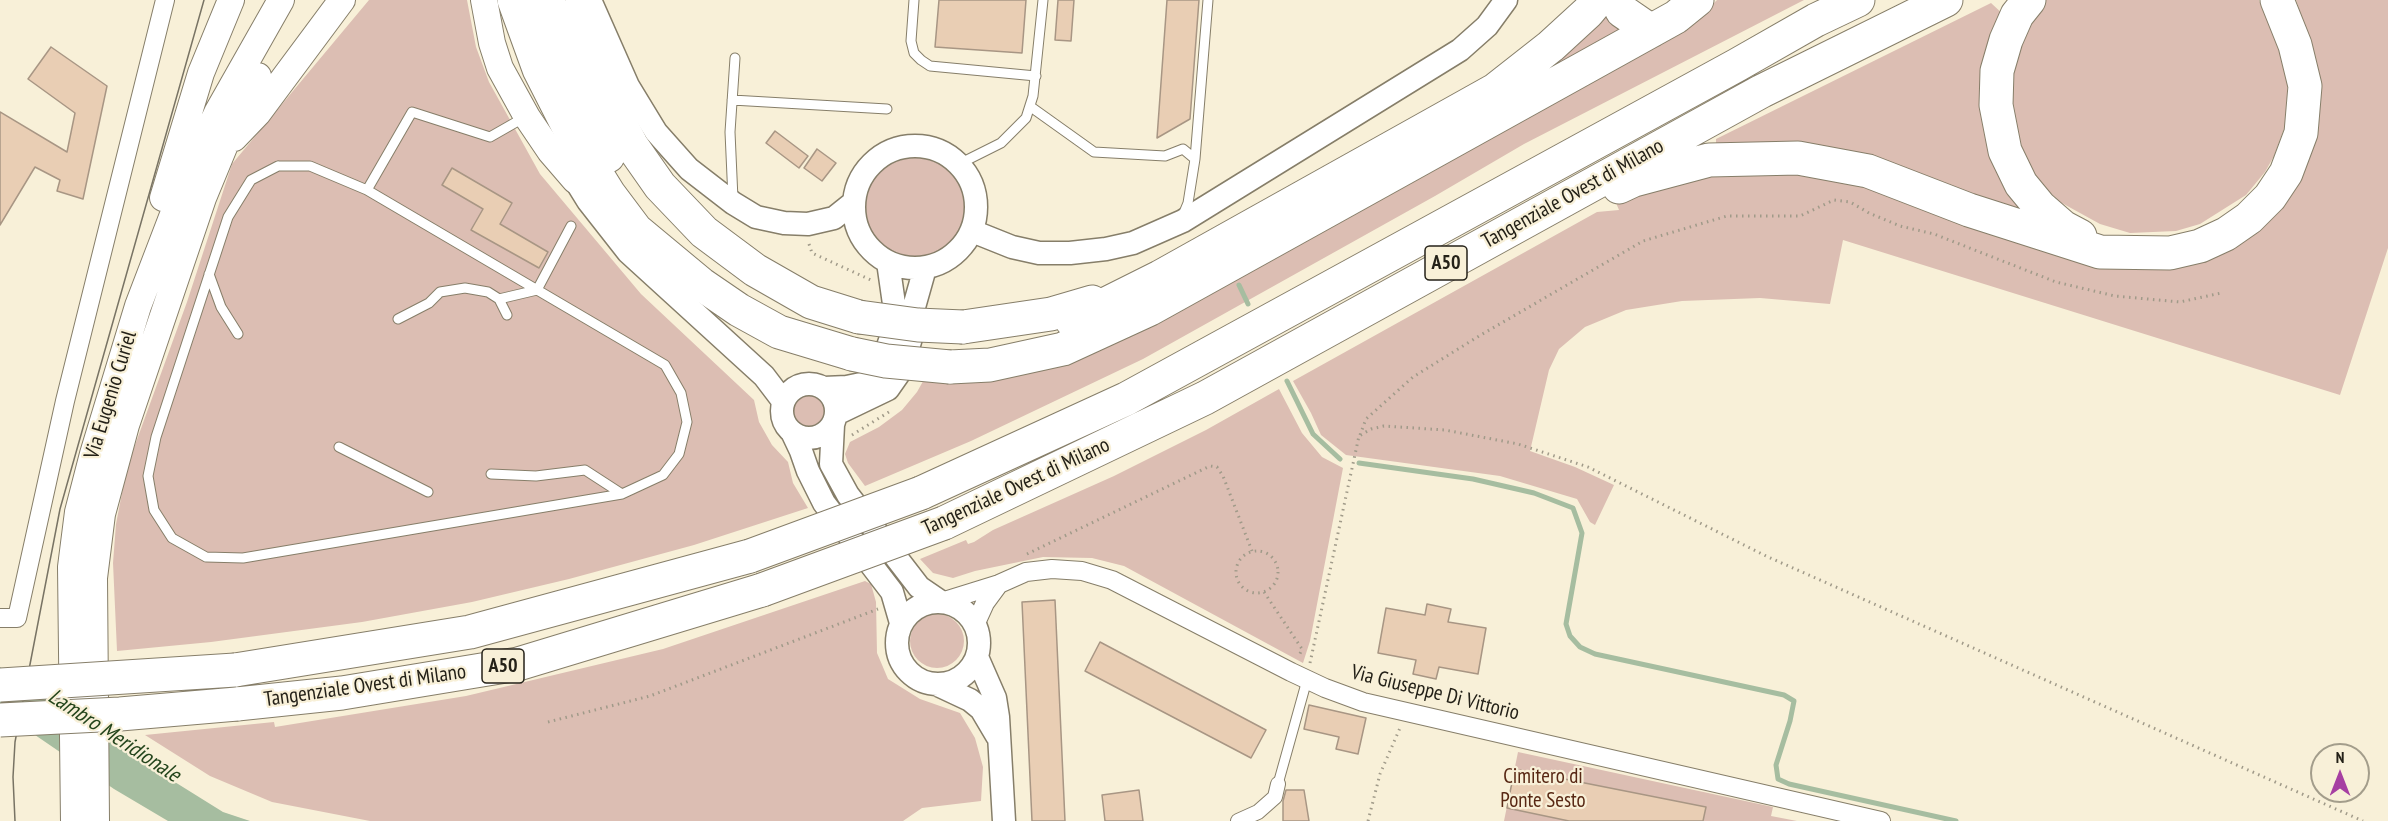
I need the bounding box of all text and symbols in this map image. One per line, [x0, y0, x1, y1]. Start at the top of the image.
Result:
street label: Tangenziale Ovest di Milano [1478, 134, 1668, 254]
road number: A50 [1425, 246, 1467, 280]
street label: Via Eugenio Curiel [80, 328, 142, 462]
street label: Tangenziale Ovest di Milano [918, 433, 1114, 541]
road number: A50 [482, 649, 524, 683]
street label: Tangenziale Ovest di Milano [262, 659, 468, 713]
street label: Via Giuseppe Di Vittorio [1348, 660, 1522, 726]
water label: Lambro Meridionale [43, 684, 185, 788]
north arrow [2310, 743, 2370, 803]
text: N [2336, 747, 2344, 767]
park label: Cimitero di Ponte Sesto [1500, 764, 1586, 814]

